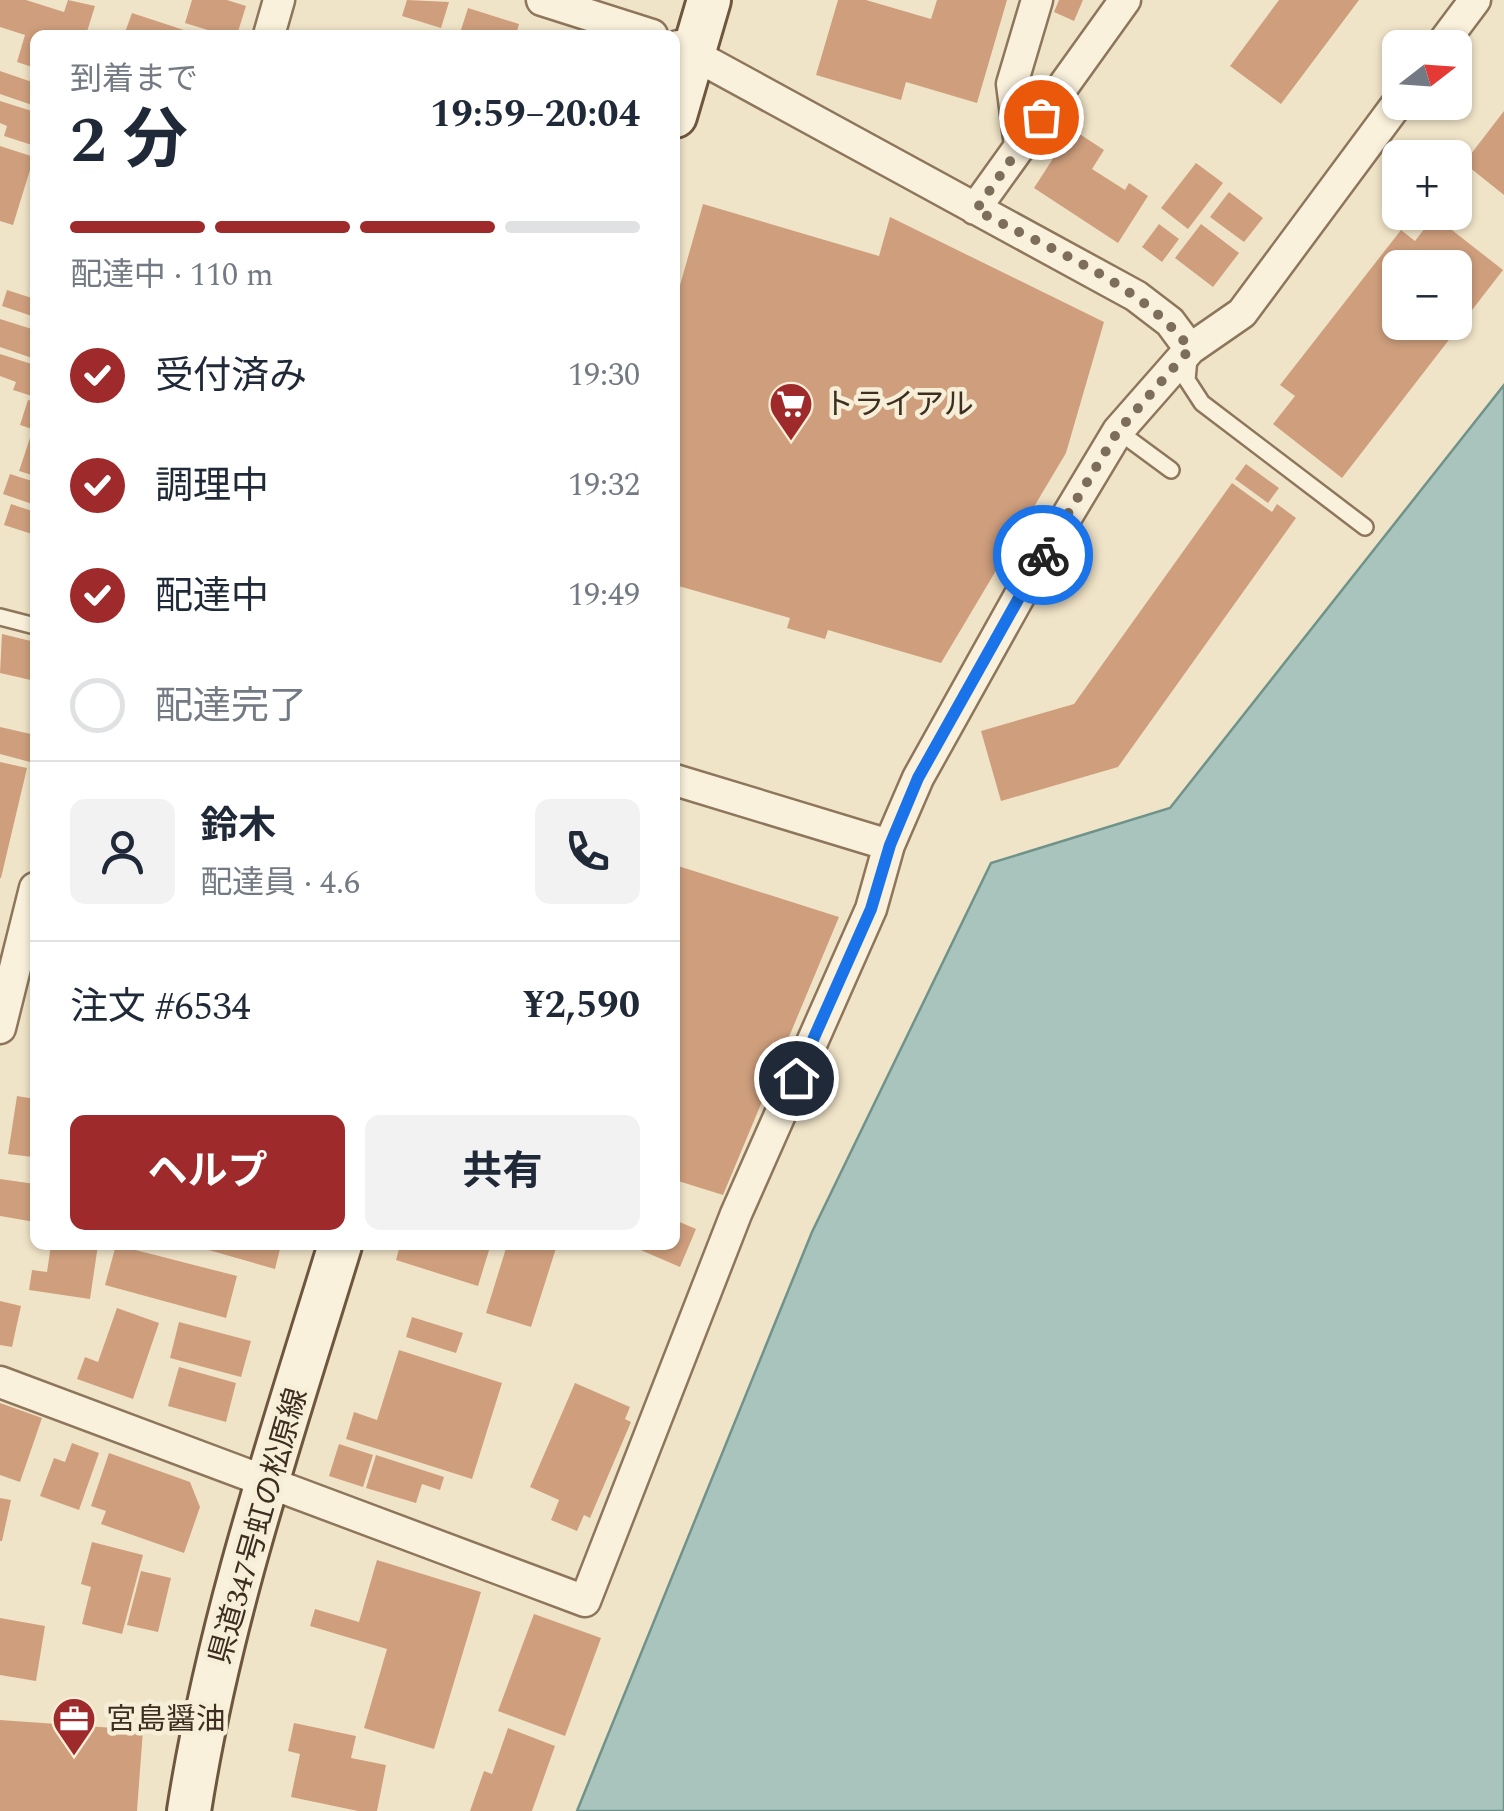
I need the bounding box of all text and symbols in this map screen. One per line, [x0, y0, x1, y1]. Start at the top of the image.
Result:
north arrow [1382, 30, 1472, 120]
map controls [1382, 30, 1472, 340]
text: 到着まで [70, 55, 198, 104]
pin [999, 75, 1084, 160]
text: 19:59–20:04 [430, 86, 640, 144]
icon: bag [1014, 90, 1069, 145]
text: 2 分 [70, 92, 188, 191]
button: + [1382, 140, 1472, 230]
button: − [1382, 250, 1472, 340]
text: 配達中 · 110 m [70, 251, 274, 300]
icon: check [70, 348, 125, 403]
text: 受付済み [155, 348, 307, 406]
text: 19:30 [568, 351, 640, 400]
supermarket icon: トライアル [768, 381, 814, 442]
place label: トライアル [824, 382, 974, 428]
icon: check [70, 458, 125, 513]
text: 調理中 [155, 458, 269, 516]
text: 19:32 [568, 461, 640, 510]
courier [993, 505, 1093, 605]
icon: bike [1016, 528, 1071, 583]
icon: check [70, 568, 125, 623]
text: 配達中 [155, 568, 269, 626]
text: 19:49 [568, 571, 640, 620]
text: 配達完了 [155, 678, 307, 736]
text: 鈴木 [200, 798, 276, 856]
button: person [70, 799, 175, 904]
button: phone [535, 799, 640, 904]
text: 配達員 · 4.6 [200, 859, 360, 908]
text: ¥2,590 [523, 977, 640, 1035]
text: 注文 #6534 [70, 979, 251, 1037]
pin [754, 1036, 839, 1121]
icon: home [769, 1051, 824, 1106]
button: ヘルプ [70, 1115, 345, 1230]
button: 共有 [365, 1115, 640, 1230]
street label: 県道347号虹の松原線 [198, 1383, 320, 1670]
office icon: 宮島醤油 [51, 1696, 97, 1757]
place label: 宮島醤油 [106, 1697, 226, 1743]

